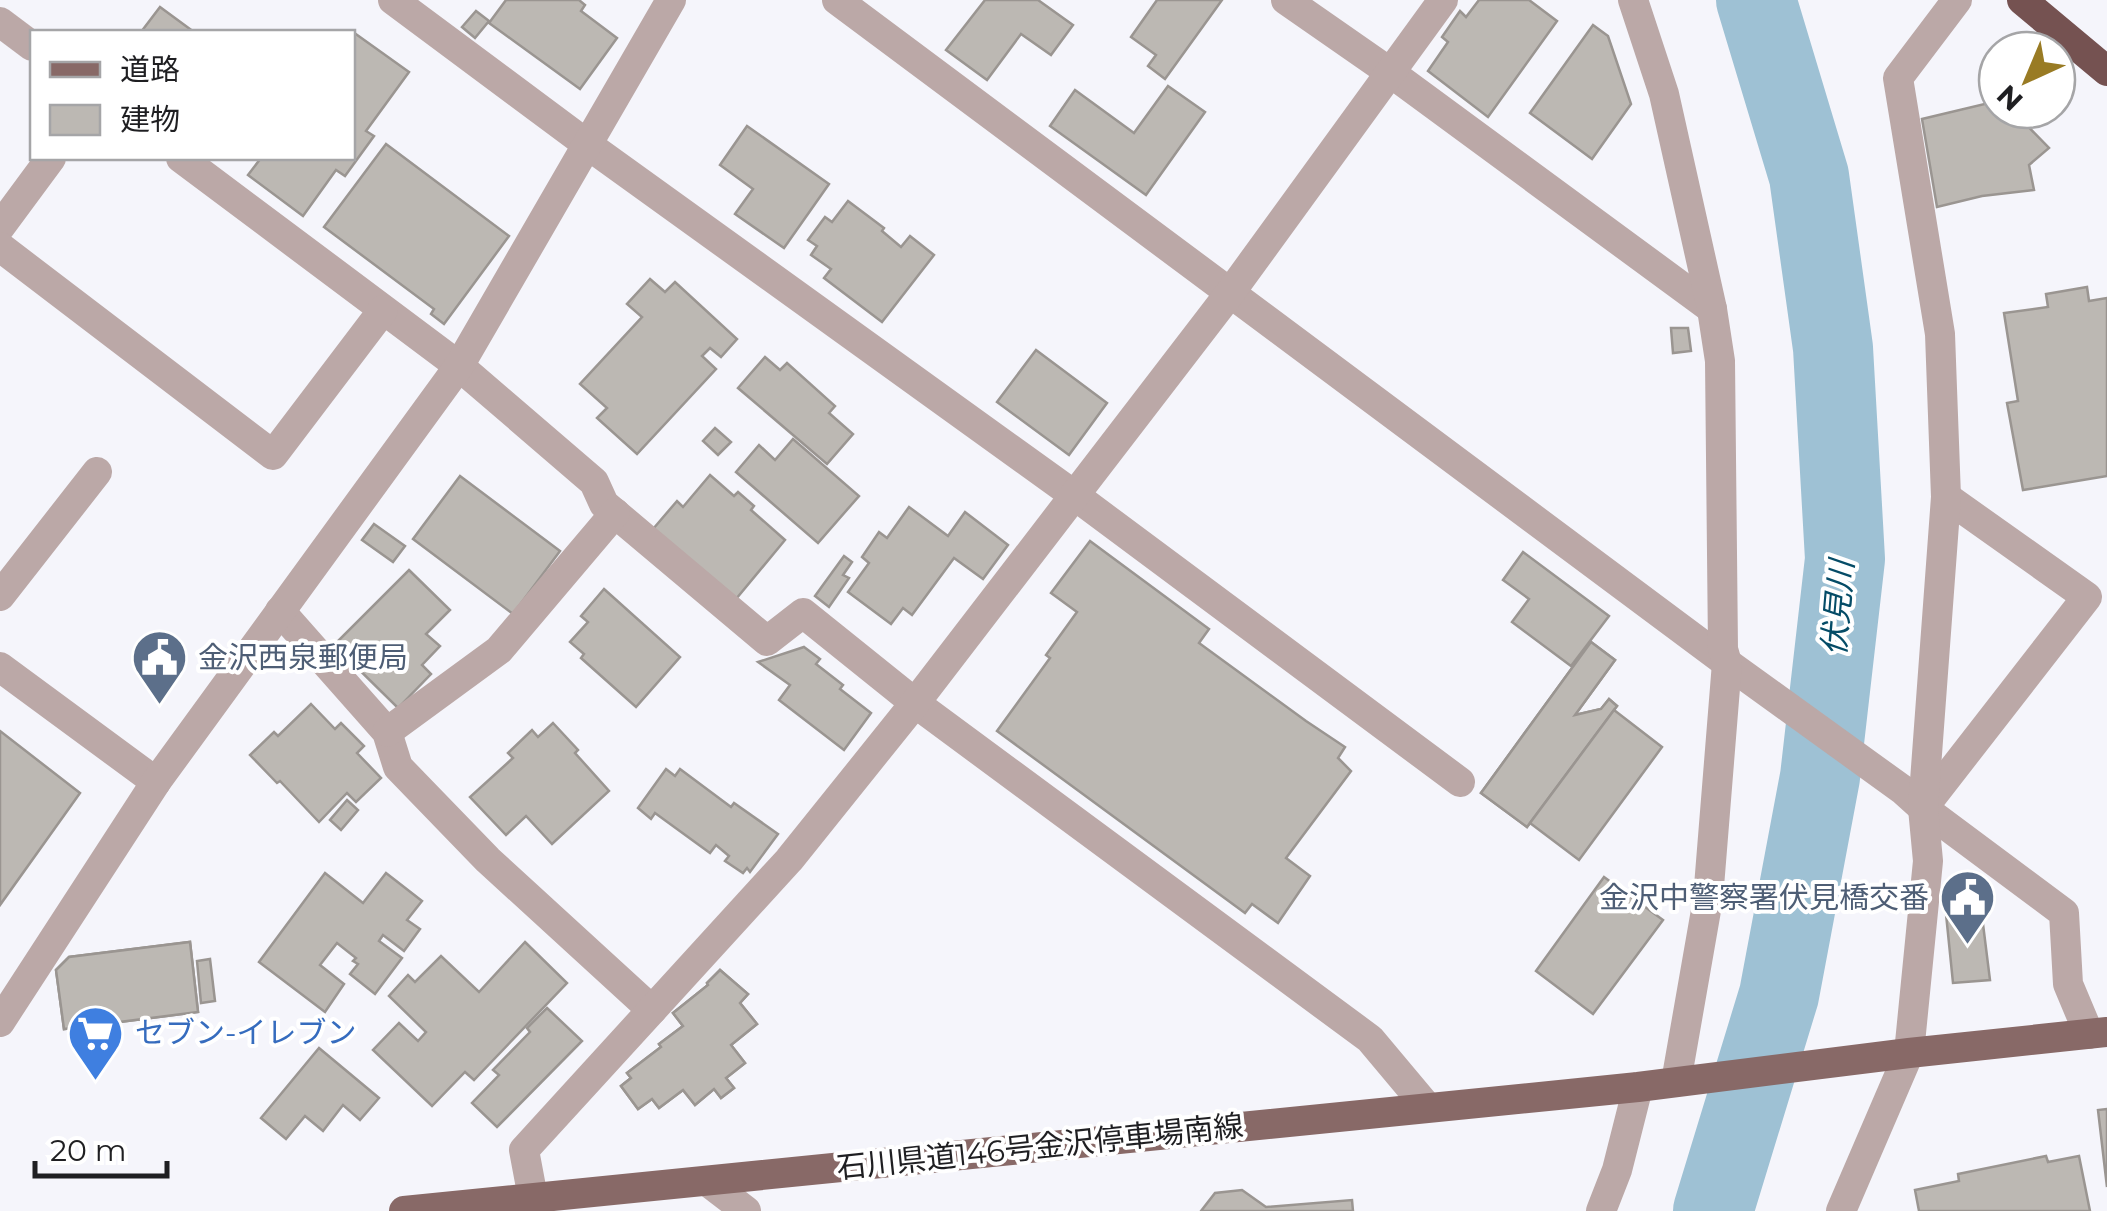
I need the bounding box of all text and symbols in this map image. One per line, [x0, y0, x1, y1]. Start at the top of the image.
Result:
legend [30, 30, 355, 160]
north arrow [1977, 30, 2077, 130]
text: 道路 [120, 51, 180, 88]
text: N [1990, 78, 2030, 118]
text: 建物 [120, 101, 180, 138]
water label: 伏見川 [1814, 555, 1861, 657]
public building icon: 金沢西泉郵便局 [129, 628, 189, 707]
place label: 金沢西泉郵便局 [198, 639, 408, 676]
public building icon: 金沢中警察署伏見橋交番 [1938, 868, 1998, 947]
place label: 金沢中警察署伏見橋交番 [1599, 879, 1929, 916]
supermarket icon: セブン-イレブン [66, 1003, 126, 1082]
place label: セブン-イレブン [135, 1014, 356, 1051]
street label: 石川県道146号金沢停車場南線 [835, 1107, 1245, 1186]
scale bar [35, 1116, 168, 1178]
text: 20 m [50, 1132, 127, 1169]

